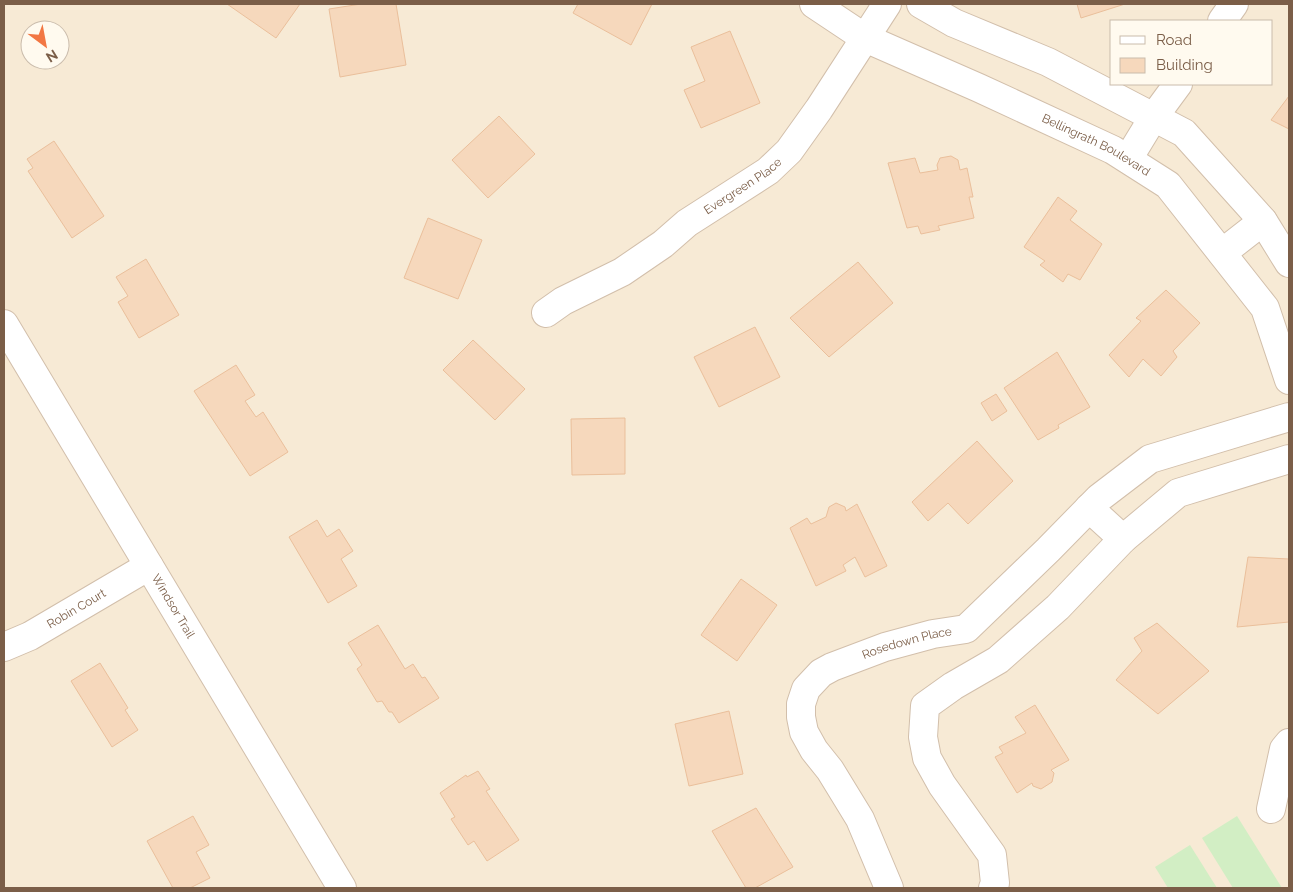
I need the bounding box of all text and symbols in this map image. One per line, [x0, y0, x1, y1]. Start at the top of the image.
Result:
north arrow [20, 20, 70, 70]
legend [1110, 20, 1273, 85]
text: Road [1156, 31, 1192, 49]
text: N [43, 46, 61, 66]
text: Building [1156, 56, 1213, 74]
street label: Bellingrath Boulevard [1040, 111, 1153, 179]
street label: Evergreen Place [701, 155, 784, 217]
street label: Windsor Trail [149, 572, 198, 641]
street label: Robin Court [45, 586, 108, 631]
street label: Rosedown Place [860, 624, 953, 662]

